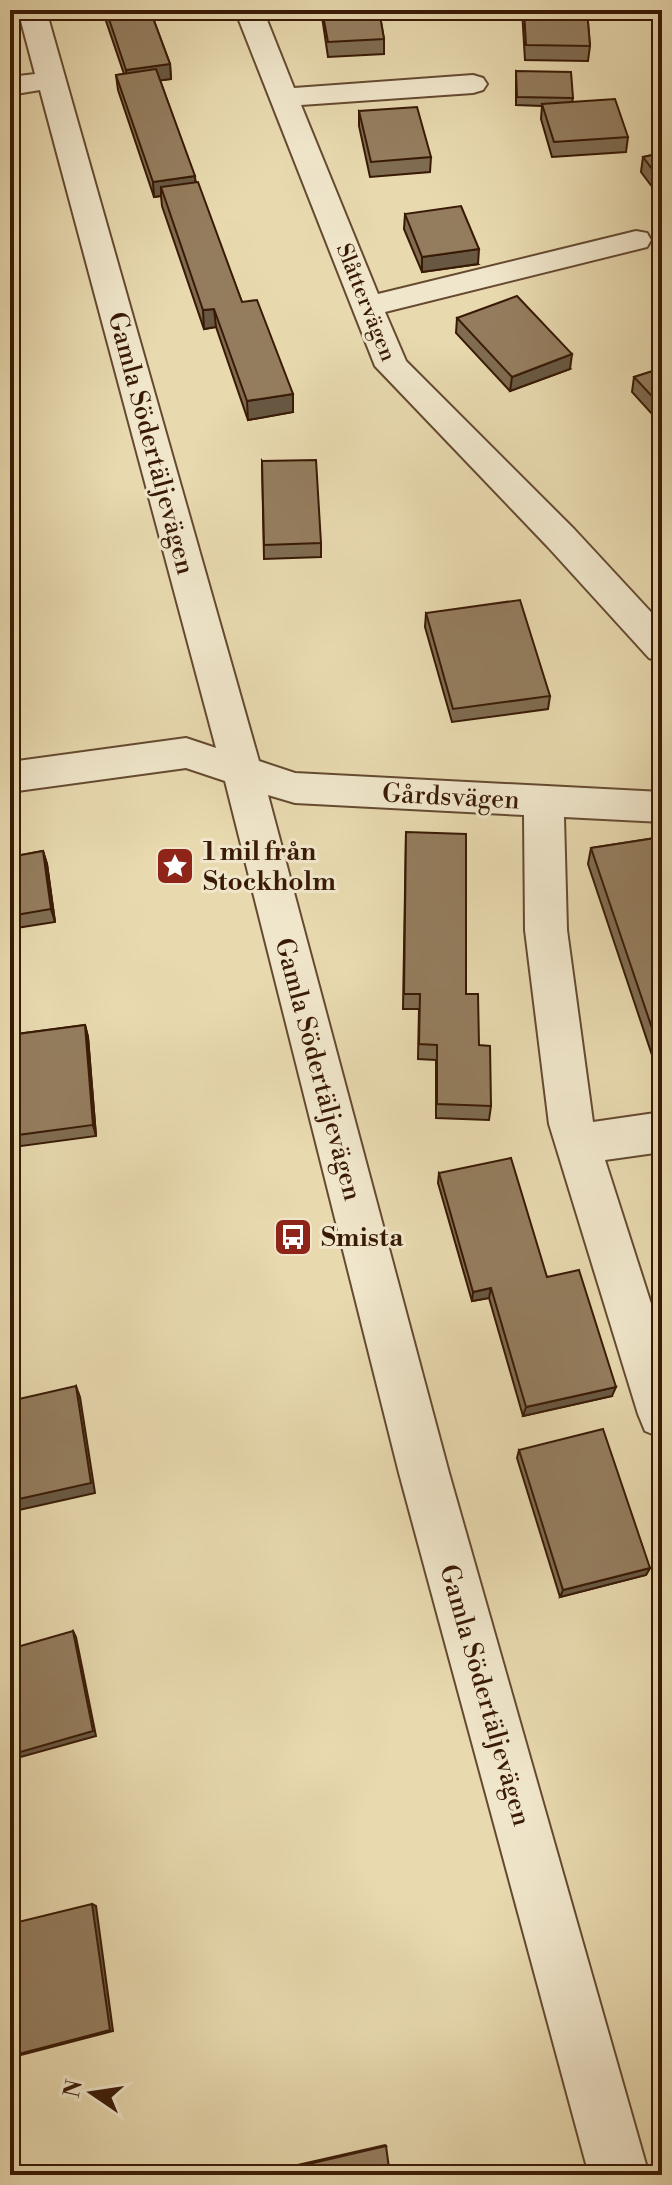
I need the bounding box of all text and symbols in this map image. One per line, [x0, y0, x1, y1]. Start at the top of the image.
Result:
street label: Slåttervägen [330, 240, 401, 365]
street label: Gamla Södertäljevägen [101, 308, 202, 578]
street label: Gårdsvägen [381, 777, 521, 817]
place label: 1 mil från Stockholm [203, 836, 336, 898]
place icon: 1 mil från Stockholm [154, 845, 196, 887]
street label: Gamla Södertäljevägen [268, 934, 369, 1204]
bus stop icon: Smista [272, 1216, 314, 1258]
place label: Smista [321, 1222, 404, 1254]
street label: Gamla Södertäljevägen [432, 1561, 538, 1830]
north arrow [52, 2053, 132, 2133]
text: N [59, 2077, 89, 2100]

